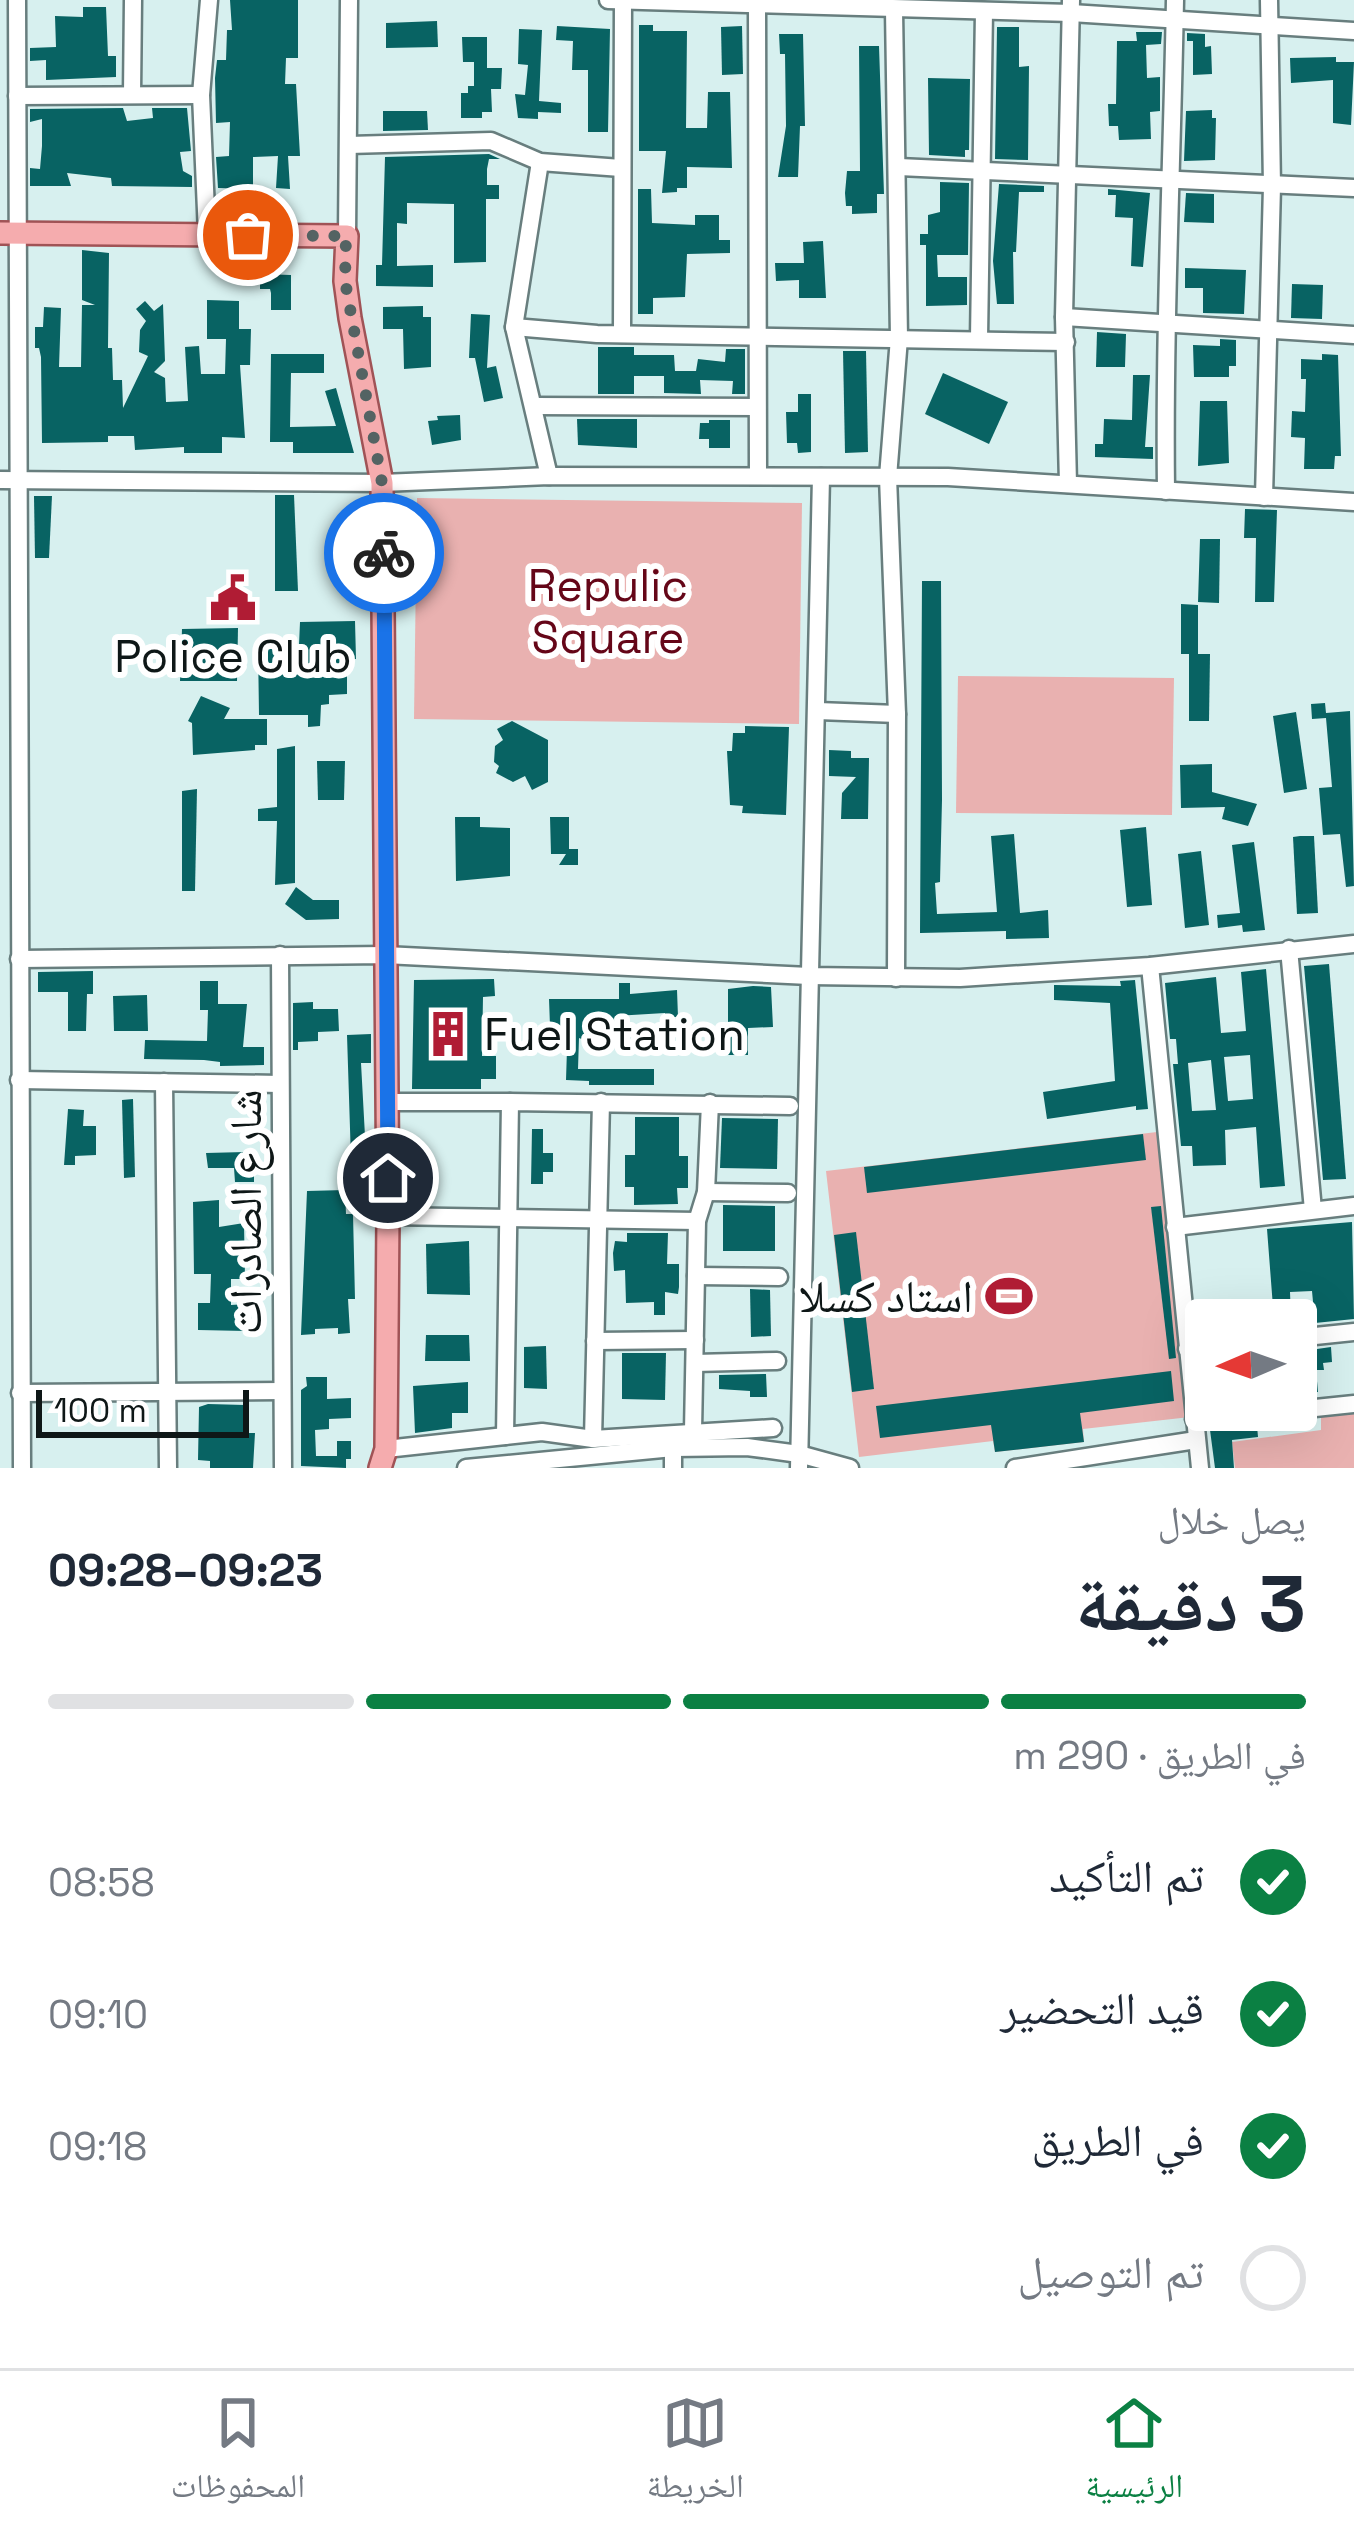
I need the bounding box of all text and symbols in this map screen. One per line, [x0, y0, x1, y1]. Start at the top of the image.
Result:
pin [197, 184, 299, 286]
icon: bag [215, 202, 281, 268]
courier [324, 493, 444, 613]
icon: bike [351, 520, 417, 586]
park label: Repulic Square [528, 557, 688, 666]
public building icon: Police Club [208, 573, 258, 623]
place label: Police Club [114, 628, 352, 685]
place label: Fuel Station [484, 1006, 745, 1063]
building icon: Fuel Station [423, 1009, 473, 1059]
street label: شارع الصادرات [217, 1089, 274, 1335]
pin [337, 1127, 439, 1229]
icon: home [355, 1145, 421, 1211]
place label: استاد كسلا [799, 1268, 973, 1325]
sports icon: استاد كسلا [984, 1271, 1034, 1321]
north arrow [1185, 1299, 1317, 1431]
map controls [1185, 1299, 1317, 1431]
scale bar [36, 1384, 249, 1437]
text: 100 m [54, 1390, 147, 1432]
text: يصل خلال [1157, 1496, 1306, 1545]
text: 09:23–09:28 [48, 1542, 323, 1599]
text: 3 دقيقة [1075, 1554, 1306, 1654]
text: في الطريق · 290 m [1013, 1731, 1306, 1780]
text: تم التأكيد [1049, 1848, 1204, 1905]
icon: check [1240, 1849, 1306, 1915]
text: 08:58 [48, 1858, 155, 1907]
text: قيد التحضير [1000, 1980, 1204, 2037]
icon: check [1240, 1981, 1306, 2047]
text: 09:10 [48, 1990, 148, 2039]
text: في الطريق [1032, 2112, 1204, 2169]
icon: check [1240, 2113, 1306, 2179]
text: 09:18 [48, 2122, 147, 2171]
text: تم التوصيل [1018, 2244, 1204, 2301]
tab: المحفوظات [171, 2390, 305, 2518]
tab: الخريطة [647, 2390, 744, 2518]
tab: الرئيسية [1085, 2390, 1183, 2518]

